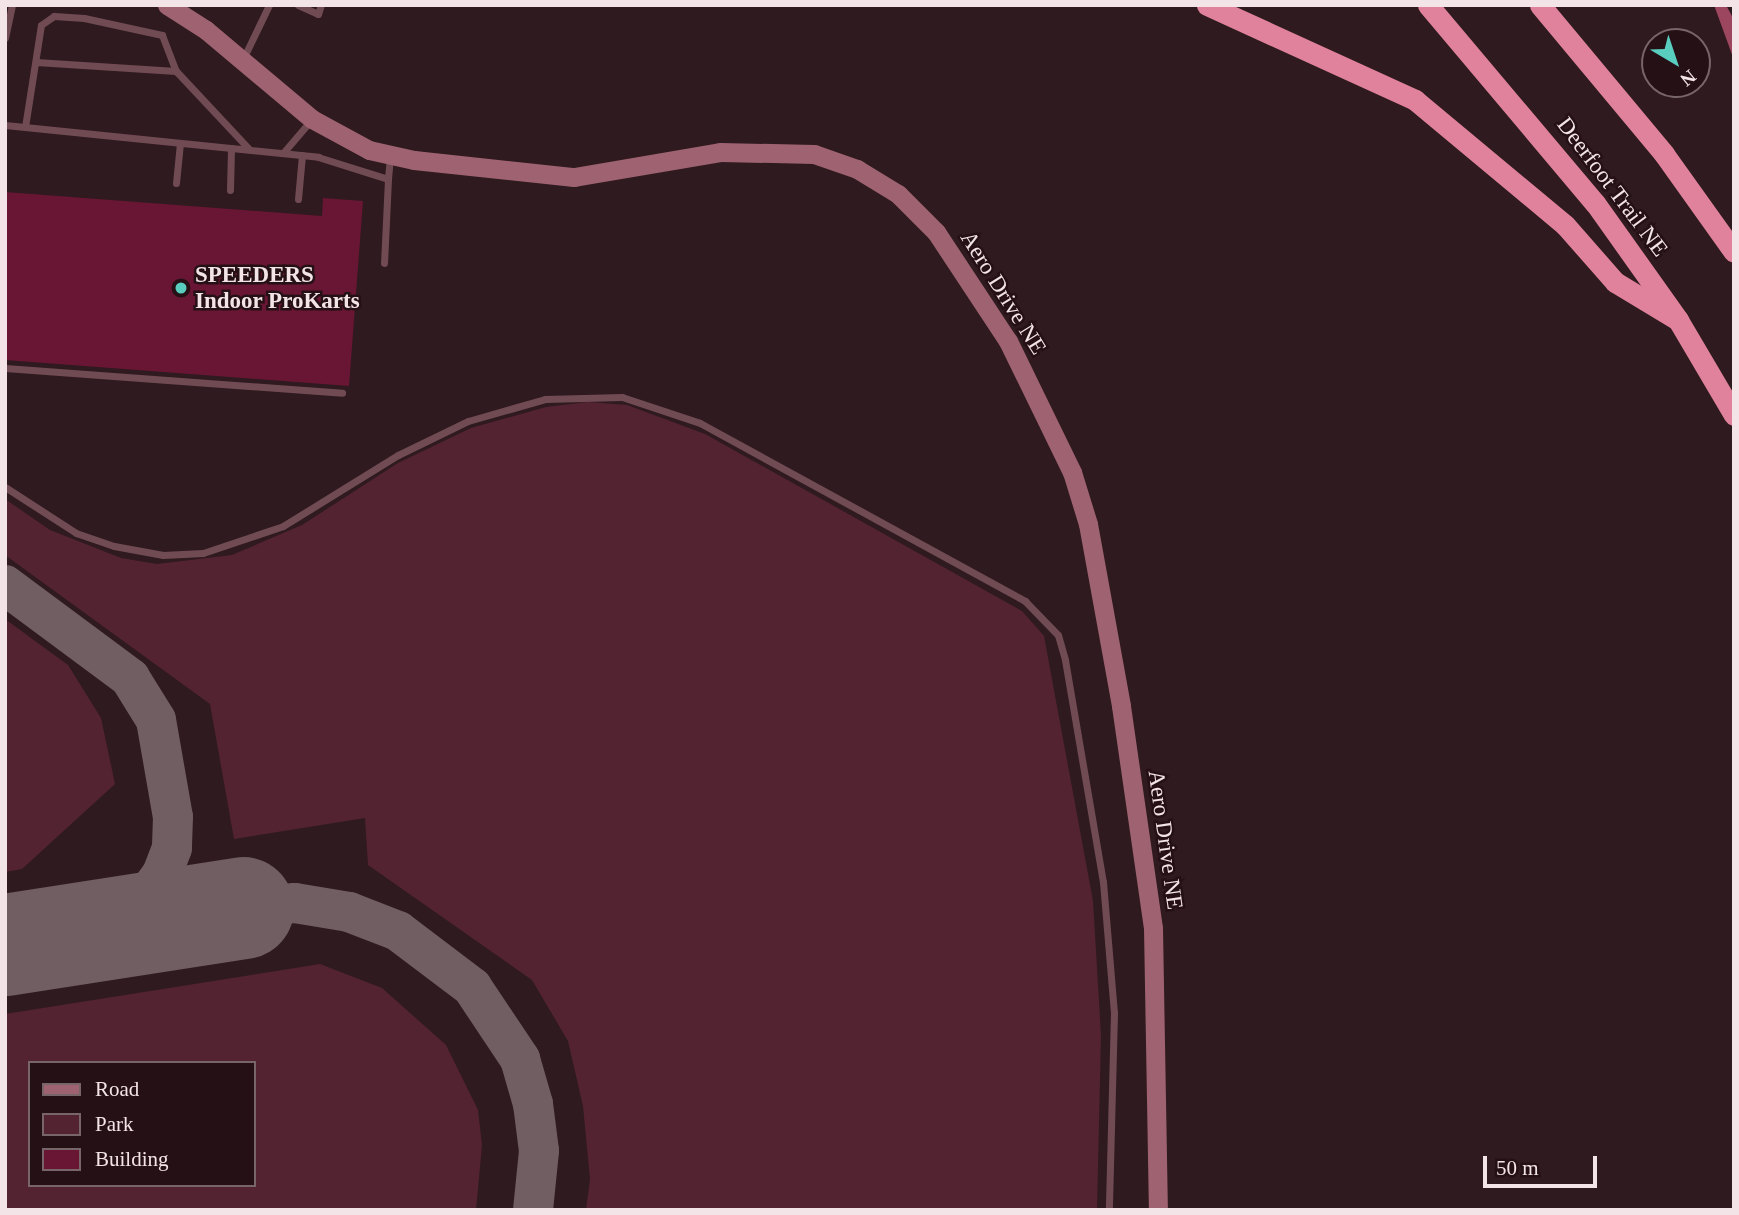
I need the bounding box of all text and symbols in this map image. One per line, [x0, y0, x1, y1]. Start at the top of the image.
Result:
north arrow [1641, 28, 1711, 98]
text: N [1676, 66, 1700, 91]
street label: Deerfoot Trail NE [1550, 112, 1674, 262]
street label: Aero Drive NE [954, 226, 1052, 360]
place label: SPEEDERS Indoor ProKarts [195, 261, 360, 315]
marker: SPEEDERS Indoor ProKarts [173, 280, 189, 296]
street label: Aero Drive NE [1142, 769, 1188, 911]
legend [28, 1061, 256, 1187]
text: Road [95, 1077, 139, 1101]
text: Park [95, 1112, 134, 1136]
scale bar [1487, 1142, 1601, 1186]
text: Building [95, 1147, 169, 1171]
text: 50 m [1496, 1156, 1539, 1180]

